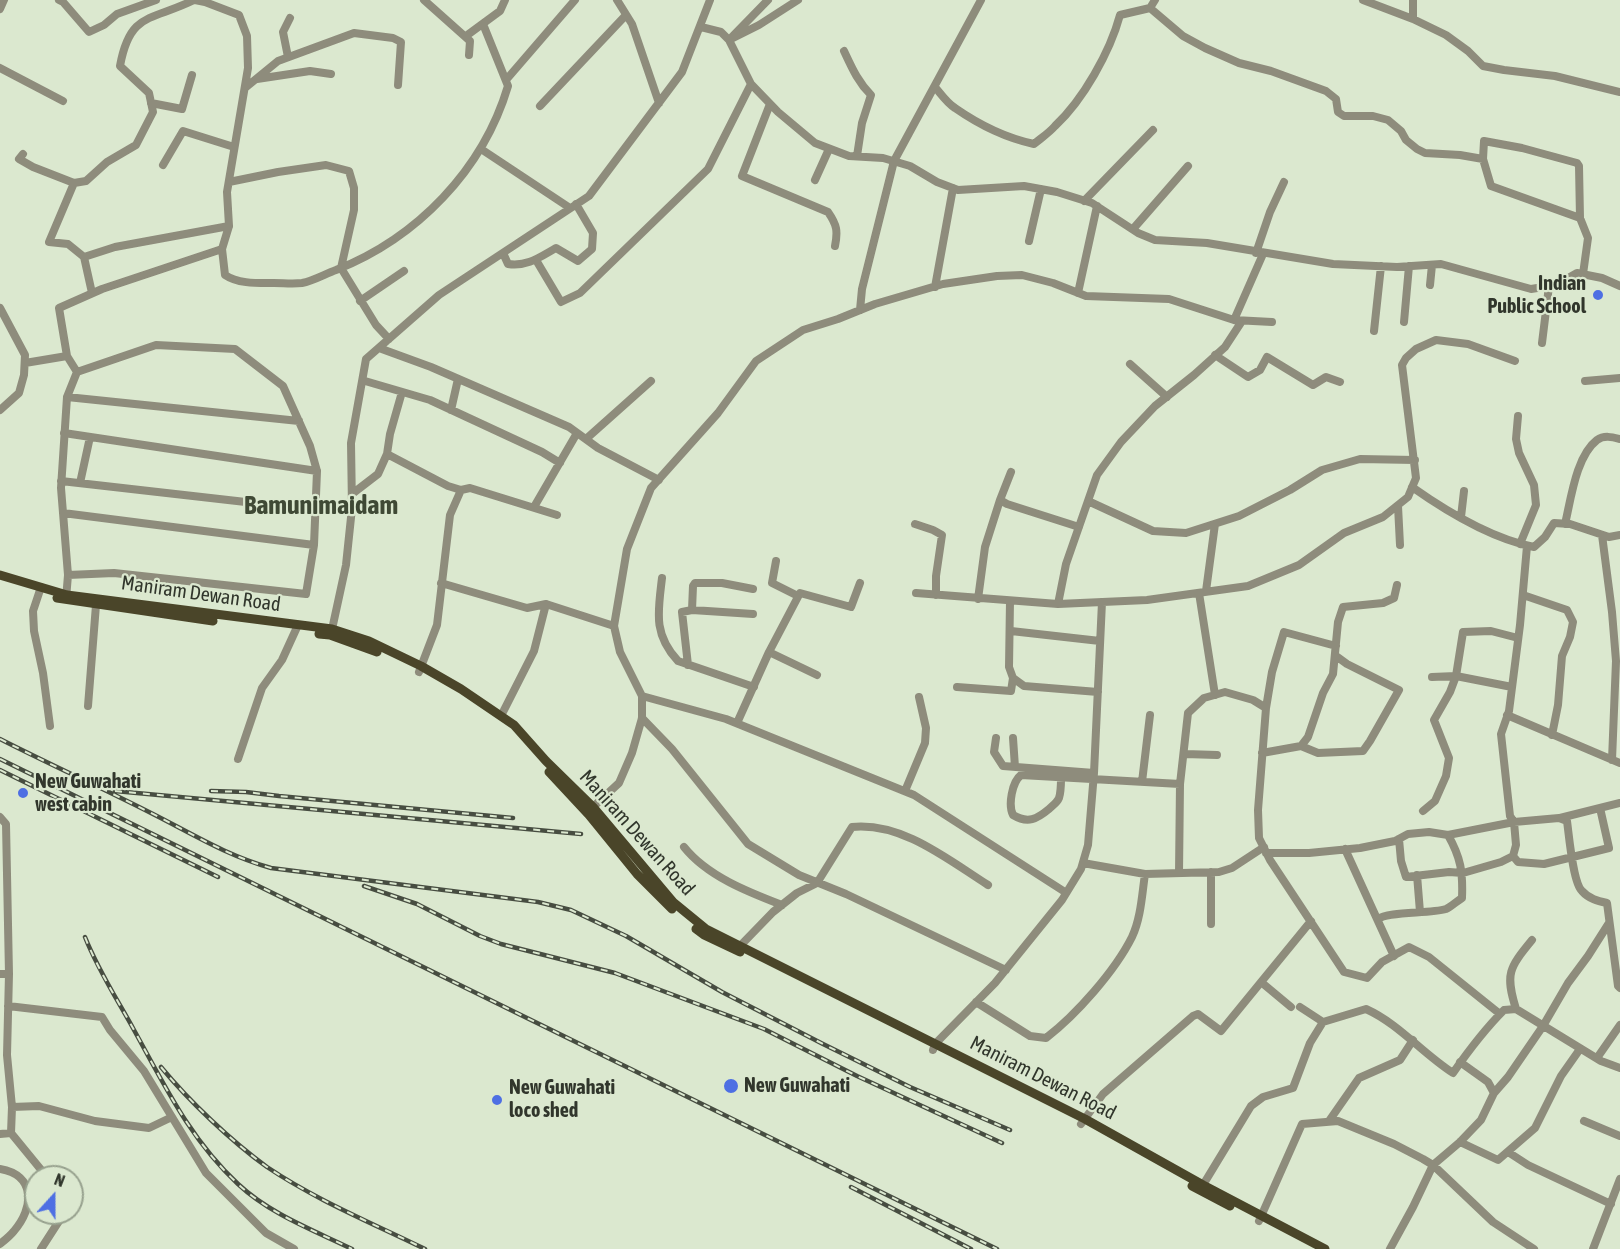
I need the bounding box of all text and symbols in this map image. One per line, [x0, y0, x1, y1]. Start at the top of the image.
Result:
place label: Indian Public School [1487, 272, 1586, 319]
marker: Indian Public School [1591, 288, 1605, 302]
district label: Bamunimaidam [244, 490, 398, 522]
street label: Maniram Dewan Road [120, 571, 282, 617]
street label: Maniram Dewan Road [574, 765, 700, 901]
place label: New Guwahati west cabin [35, 770, 141, 817]
marker: New Guwahati west cabin [16, 786, 30, 800]
street label: Maniram Dewan Road [966, 1031, 1120, 1125]
place label: New Guwahati [744, 1074, 850, 1098]
place label: New Guwahati loco shed [509, 1076, 615, 1123]
marker: New Guwahati [722, 1077, 740, 1095]
marker: New Guwahati loco shed [490, 1093, 504, 1107]
north arrow [24, 1165, 84, 1225]
text: N [52, 1170, 67, 1190]

